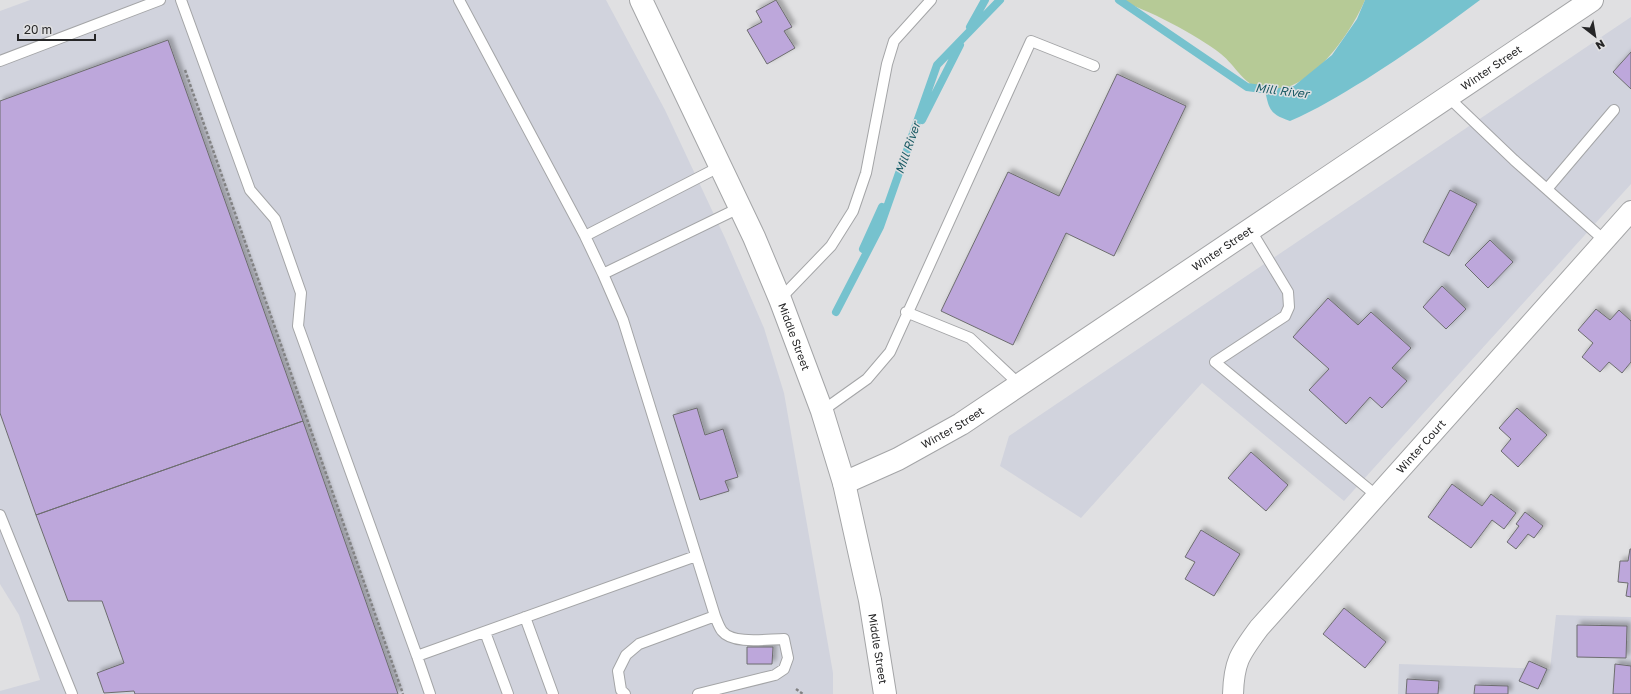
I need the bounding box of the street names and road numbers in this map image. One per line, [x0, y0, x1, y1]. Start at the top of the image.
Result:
street label: Winter Street [1458, 42, 1524, 92]
street label: Winter Street [1189, 223, 1255, 273]
street label: Middle Street [776, 301, 813, 372]
street label: Winter Street [919, 404, 986, 451]
street label: Winter Court [1393, 417, 1448, 476]
street label: Middle Street [866, 613, 890, 685]

